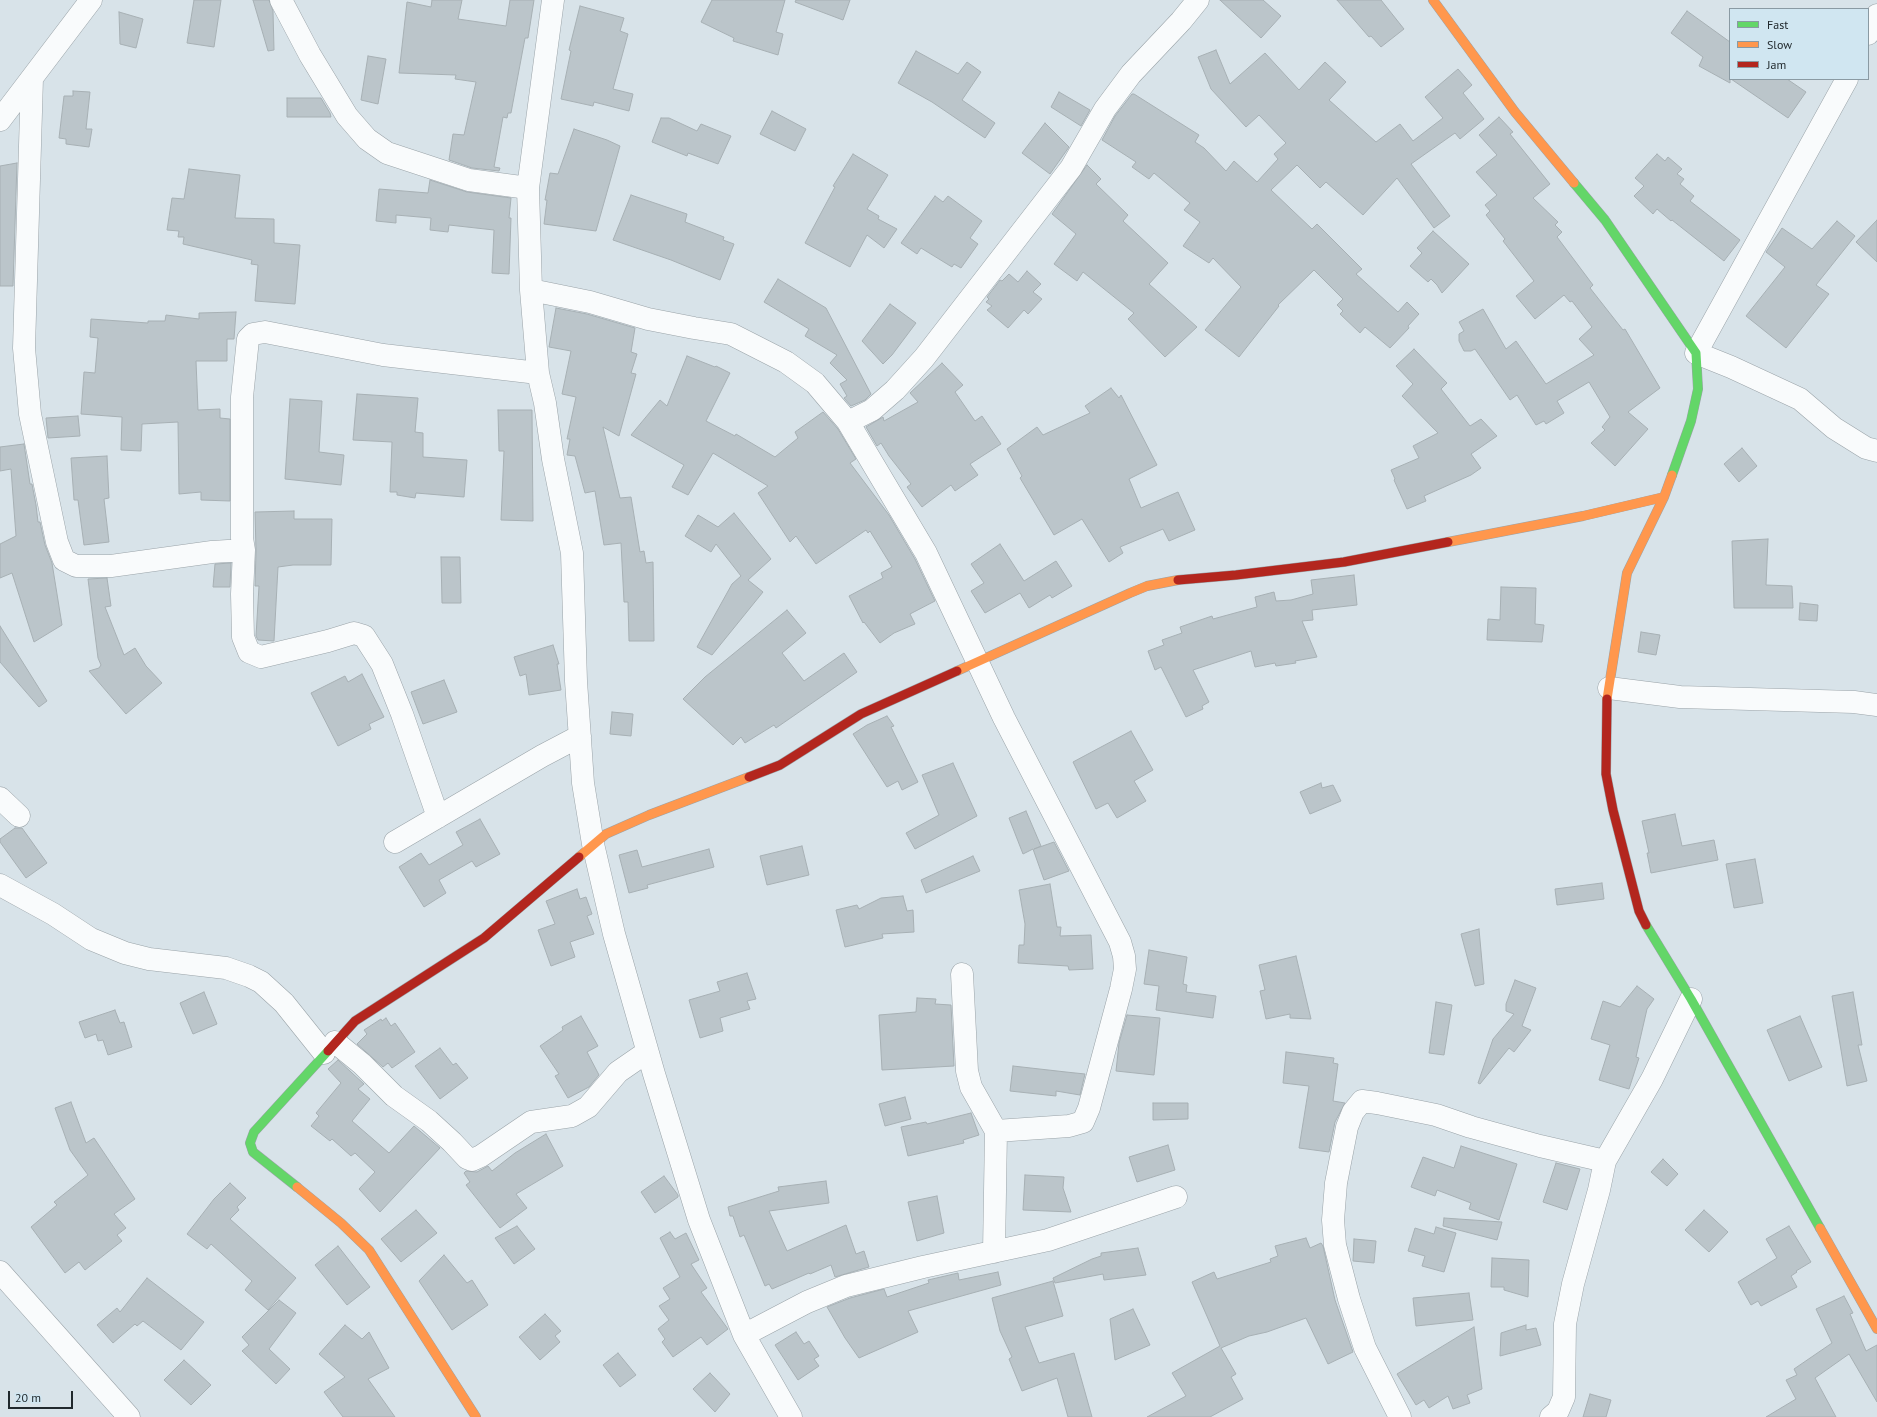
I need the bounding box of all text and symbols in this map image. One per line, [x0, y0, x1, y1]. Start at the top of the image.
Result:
legend [1729, 8, 1869, 80]
text: Fast [1767, 17, 1788, 32]
text: Slow [1767, 37, 1792, 52]
text: Jam [1767, 57, 1786, 72]
scale bar [10, 1383, 75, 1409]
text: 20 m [15, 1390, 41, 1405]

